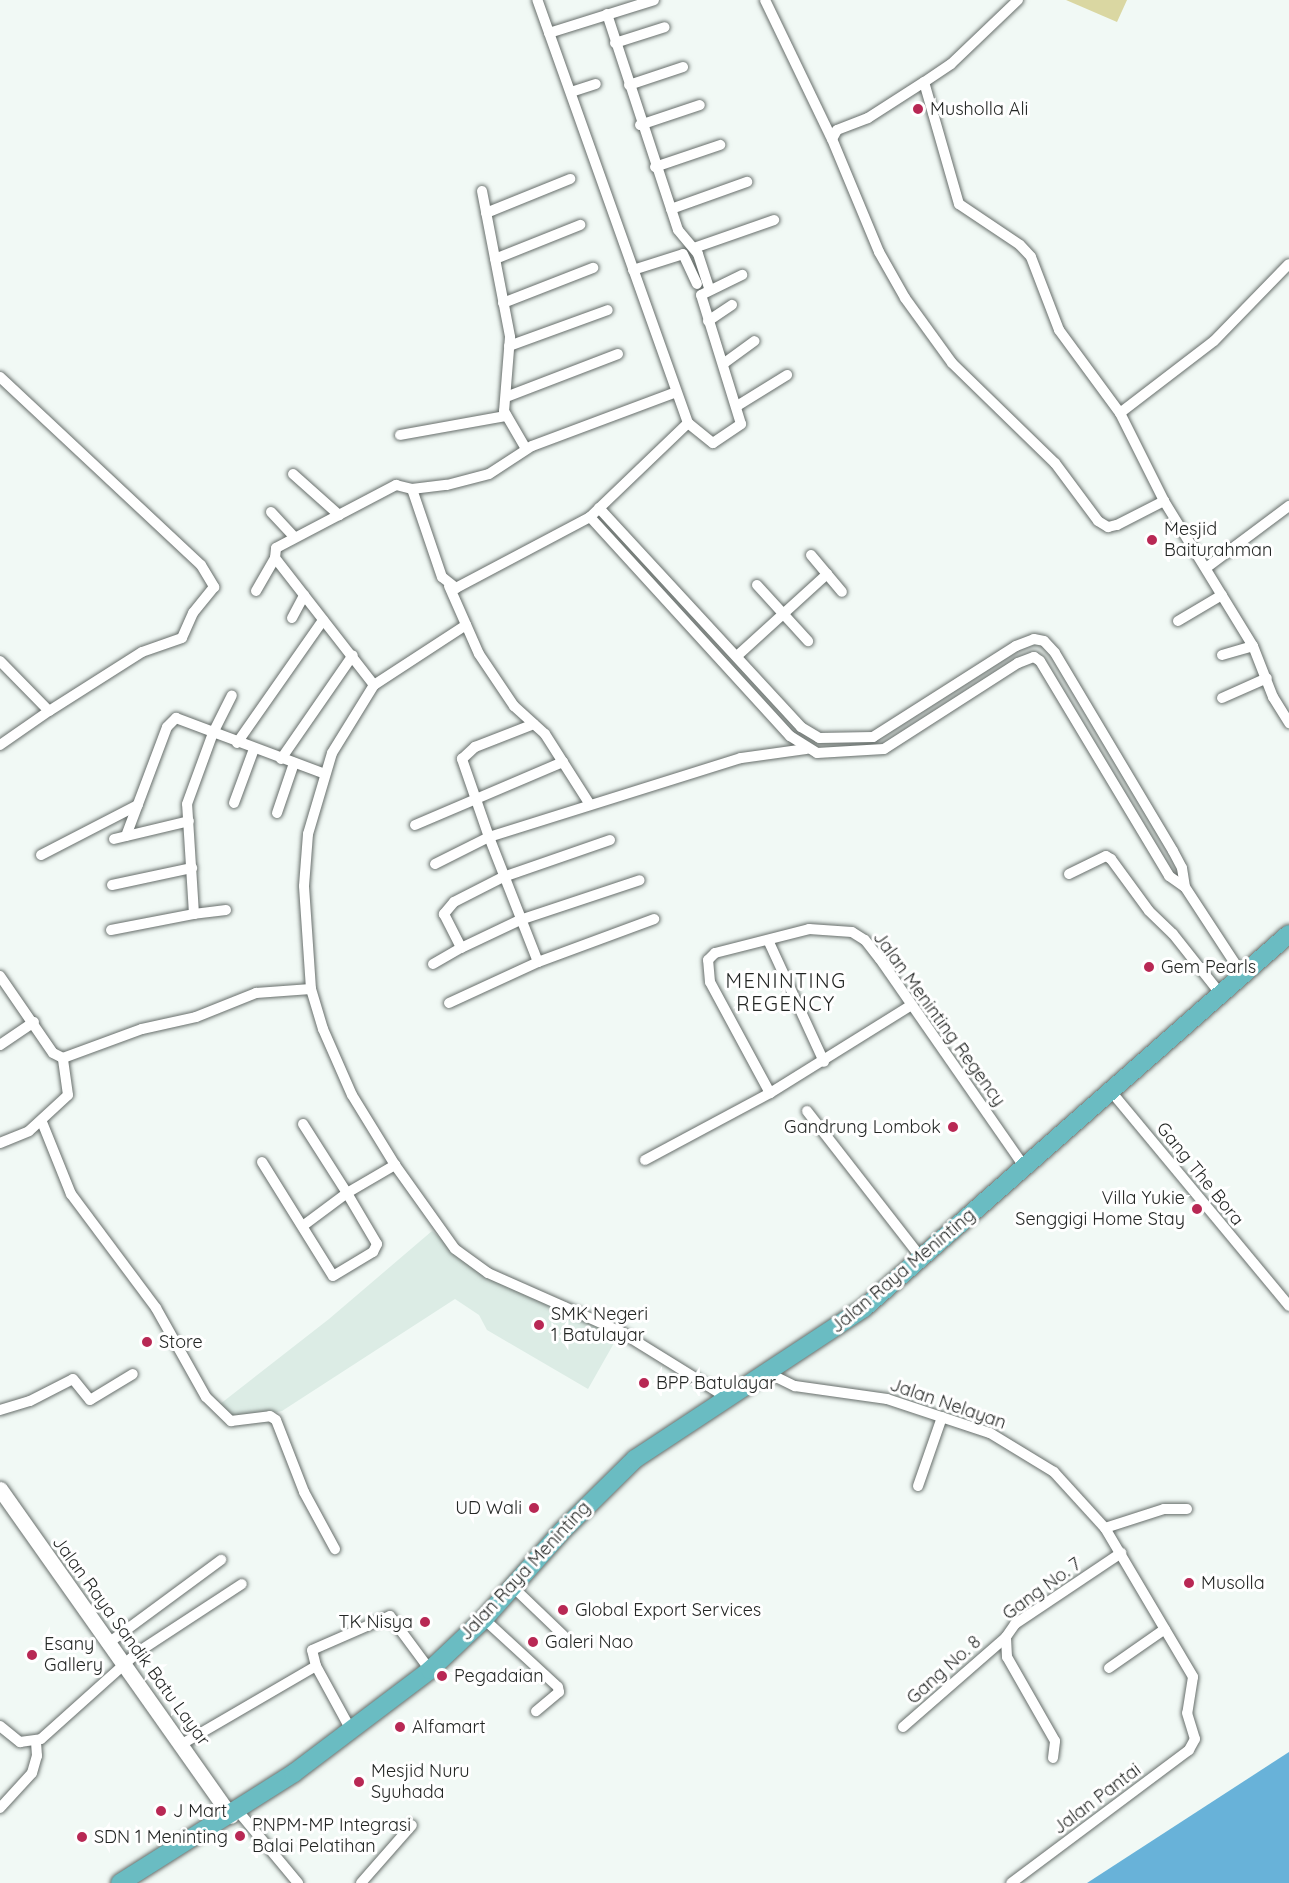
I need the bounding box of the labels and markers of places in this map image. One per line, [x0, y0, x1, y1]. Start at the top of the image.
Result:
place label: Musholla Ali [930, 98, 1028, 120]
marker: Musholla Ali [911, 102, 925, 116]
place label: Mesjid Baiturahman [1164, 519, 1272, 562]
marker: Mesjid Baiturahman [1145, 533, 1159, 547]
place label: Gem Pearls [1161, 956, 1256, 978]
marker: Gem Pearls [1142, 960, 1156, 974]
place label: Gandrung Lombok [784, 1116, 941, 1138]
marker: Gandrung Lombok [946, 1120, 960, 1134]
place label: Villa Yukie Senggigi Home Stay [1015, 1188, 1185, 1230]
marker: Villa Yukie Senggigi Home Stay [1190, 1202, 1204, 1216]
place label: SMK Negeri 1 Batulayar [551, 1304, 648, 1346]
marker: SMK Negeri 1 Batulayar [532, 1318, 546, 1332]
place label: Store [159, 1331, 203, 1353]
marker: Store [140, 1335, 154, 1349]
place label: BPP Batulayar [656, 1372, 776, 1394]
marker: BPP Batulayar [637, 1376, 651, 1390]
place label: UD Wali [455, 1497, 522, 1519]
marker: UD Wali [527, 1501, 541, 1515]
place label: Musolla [1201, 1572, 1265, 1594]
marker: Musolla [1182, 1576, 1196, 1590]
place label: Global Export Services [575, 1599, 761, 1621]
marker: Global Export Services [556, 1603, 570, 1617]
place label: TK Nisya [339, 1611, 413, 1633]
marker: TK Nisya [418, 1615, 432, 1629]
place label: Galeri Nao [545, 1631, 633, 1653]
place label: Esany Gallery [44, 1634, 103, 1676]
marker: Galeri Nao [526, 1635, 540, 1649]
marker: Esany Gallery [25, 1648, 39, 1662]
place label: Pegadaian [454, 1665, 544, 1687]
marker: Pegadaian [435, 1669, 449, 1683]
place label: Alfamart [412, 1716, 486, 1738]
marker: Alfamart [393, 1720, 407, 1734]
place label: Mesjid Nuru Syuhada [371, 1761, 470, 1804]
marker: Mesjid Nuru Syuhada [352, 1775, 366, 1789]
place label: J Mart [173, 1800, 227, 1822]
marker: J Mart [154, 1804, 168, 1818]
place label: PNPM-MP Integrasi Balai Pelatihan [252, 1815, 411, 1858]
place label: SDN 1 Meninting [94, 1826, 228, 1848]
marker: PNPM-MP Integrasi Balai Pelatihan [233, 1829, 247, 1843]
marker: SDN 1 Meninting [75, 1830, 89, 1844]

